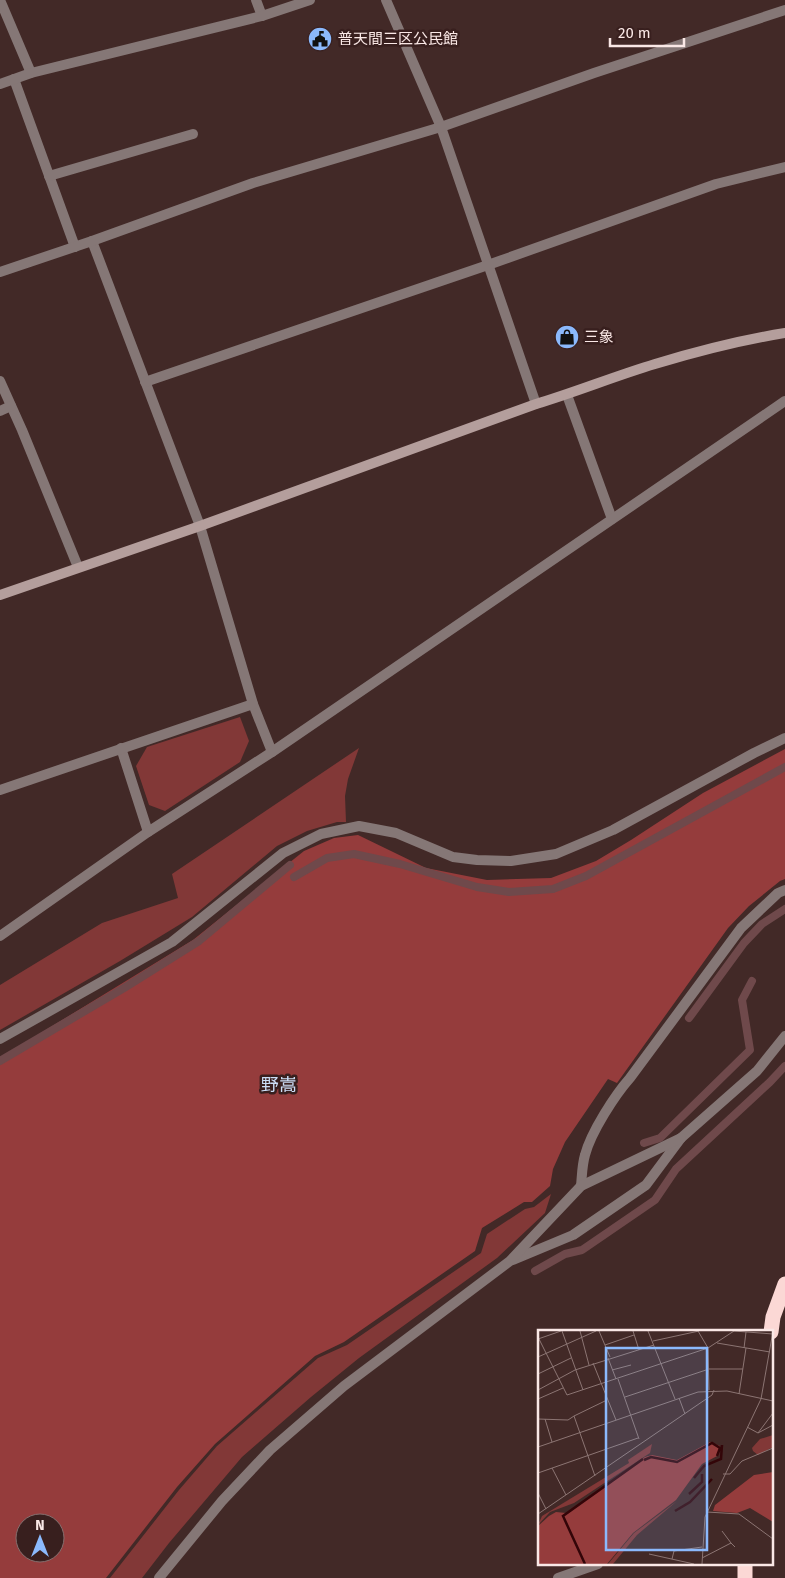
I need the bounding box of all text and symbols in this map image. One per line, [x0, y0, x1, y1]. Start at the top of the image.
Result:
scale bar [610, 15, 684, 47]
text: 20 m [618, 24, 651, 42]
public building icon: 普天間三区公民館 [307, 26, 333, 52]
place label: 普天間三区公民館 [338, 30, 458, 48]
shop icon: 三象 [554, 324, 580, 350]
place label: 三象 [584, 328, 614, 346]
district label: 野嵩 [261, 1074, 297, 1096]
inset map [538, 1330, 772, 1566]
north arrow [15, 1513, 65, 1563]
text: N [35, 1517, 45, 1534]

